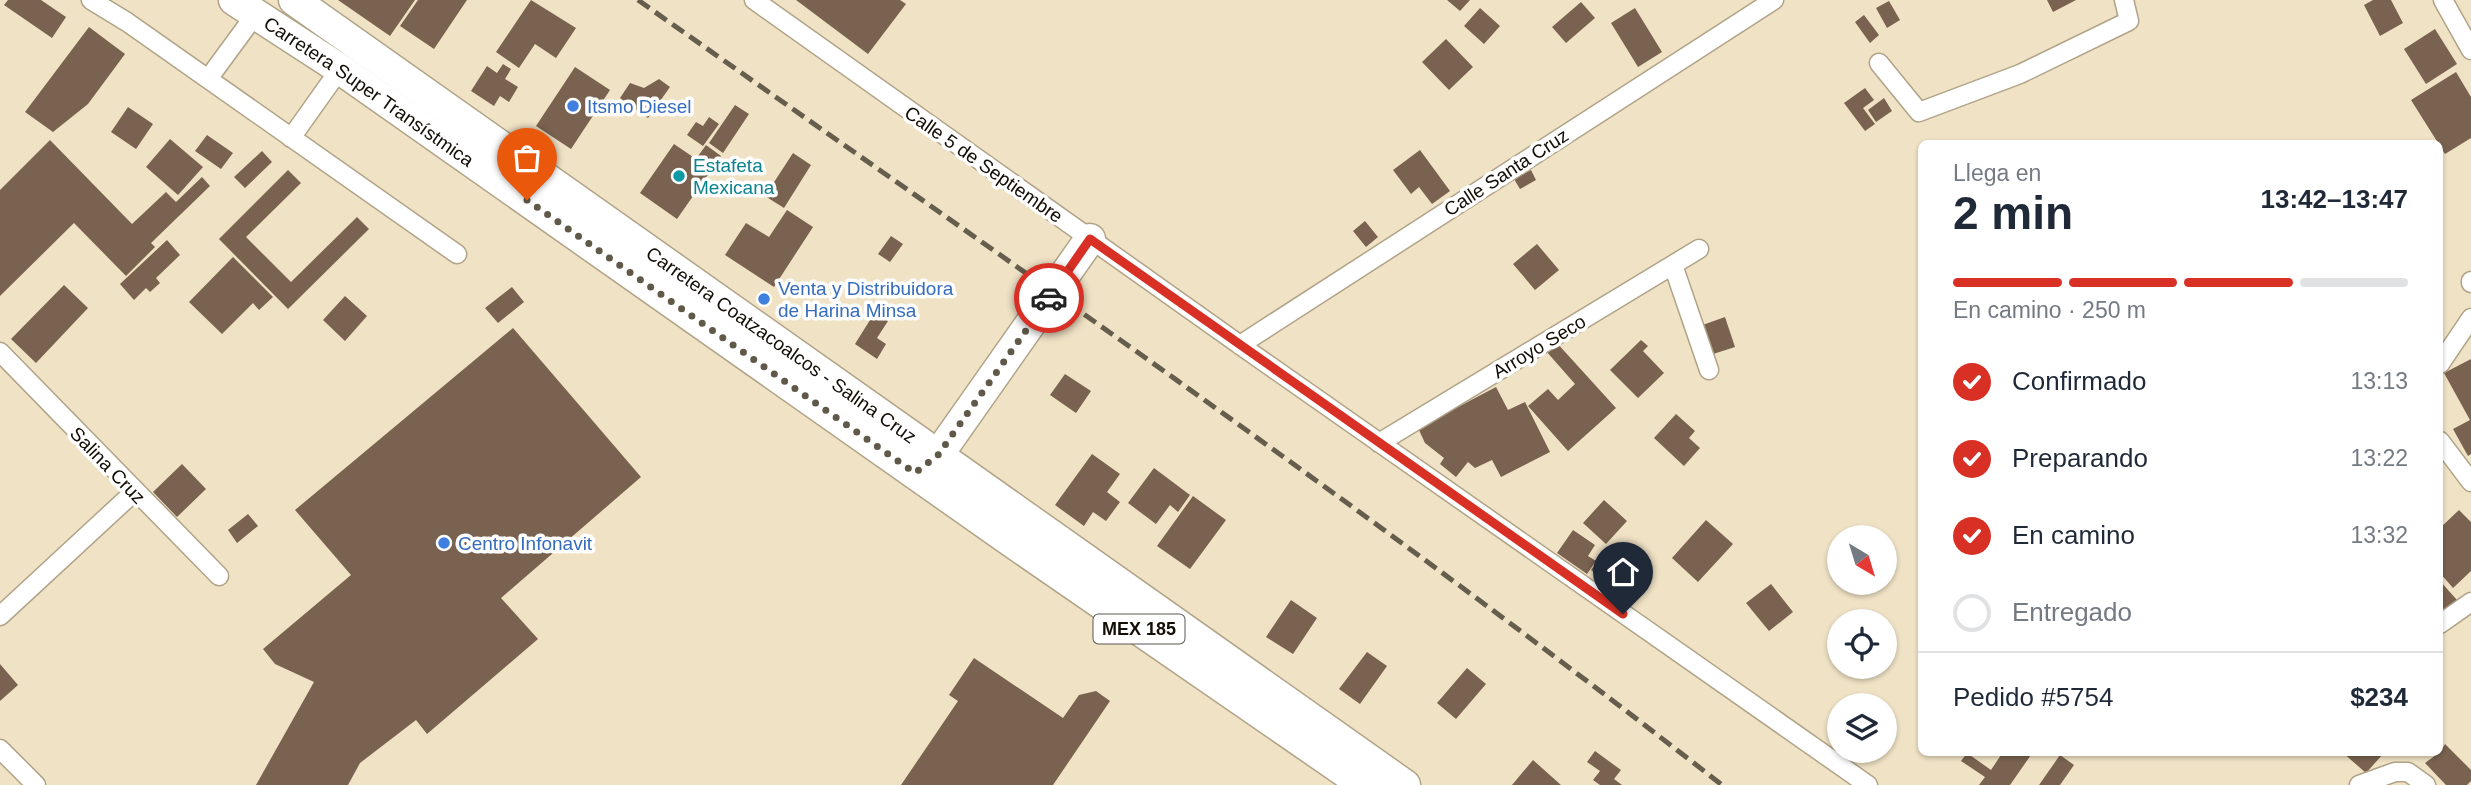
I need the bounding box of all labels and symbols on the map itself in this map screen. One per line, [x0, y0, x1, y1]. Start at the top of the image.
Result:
street label: Carretera Super Transístmica [260, 13, 478, 171]
place label: Itsmo Diesel [587, 96, 692, 117]
marker: Itsmo Diesel [565, 98, 581, 114]
street label: Calle 5 de Septiembre [901, 102, 1067, 227]
street label: Calle Santa Cruz [1440, 125, 1572, 220]
pin [497, 128, 557, 200]
place label: Estafeta Mexicana [693, 155, 775, 198]
marker: Estafeta Mexicana [671, 168, 687, 184]
street label: Carretera Coatzacoalcos - Salina Cruz [642, 242, 920, 447]
courier [1014, 263, 1084, 333]
place label: Venta y Distribuidora de Harina Minsa [778, 278, 954, 321]
marker: Venta y Distribuidora de Harina Minsa [756, 291, 772, 307]
street label: Arroyo Seco [1489, 311, 1589, 382]
street label: Salina Cruz [66, 423, 149, 508]
north arrow [1827, 525, 1897, 595]
place label: Centro Infonavit [458, 533, 593, 554]
marker: Centro Infonavit [436, 535, 452, 551]
pin [1593, 542, 1653, 614]
road number: MEX 185 [1094, 614, 1184, 644]

